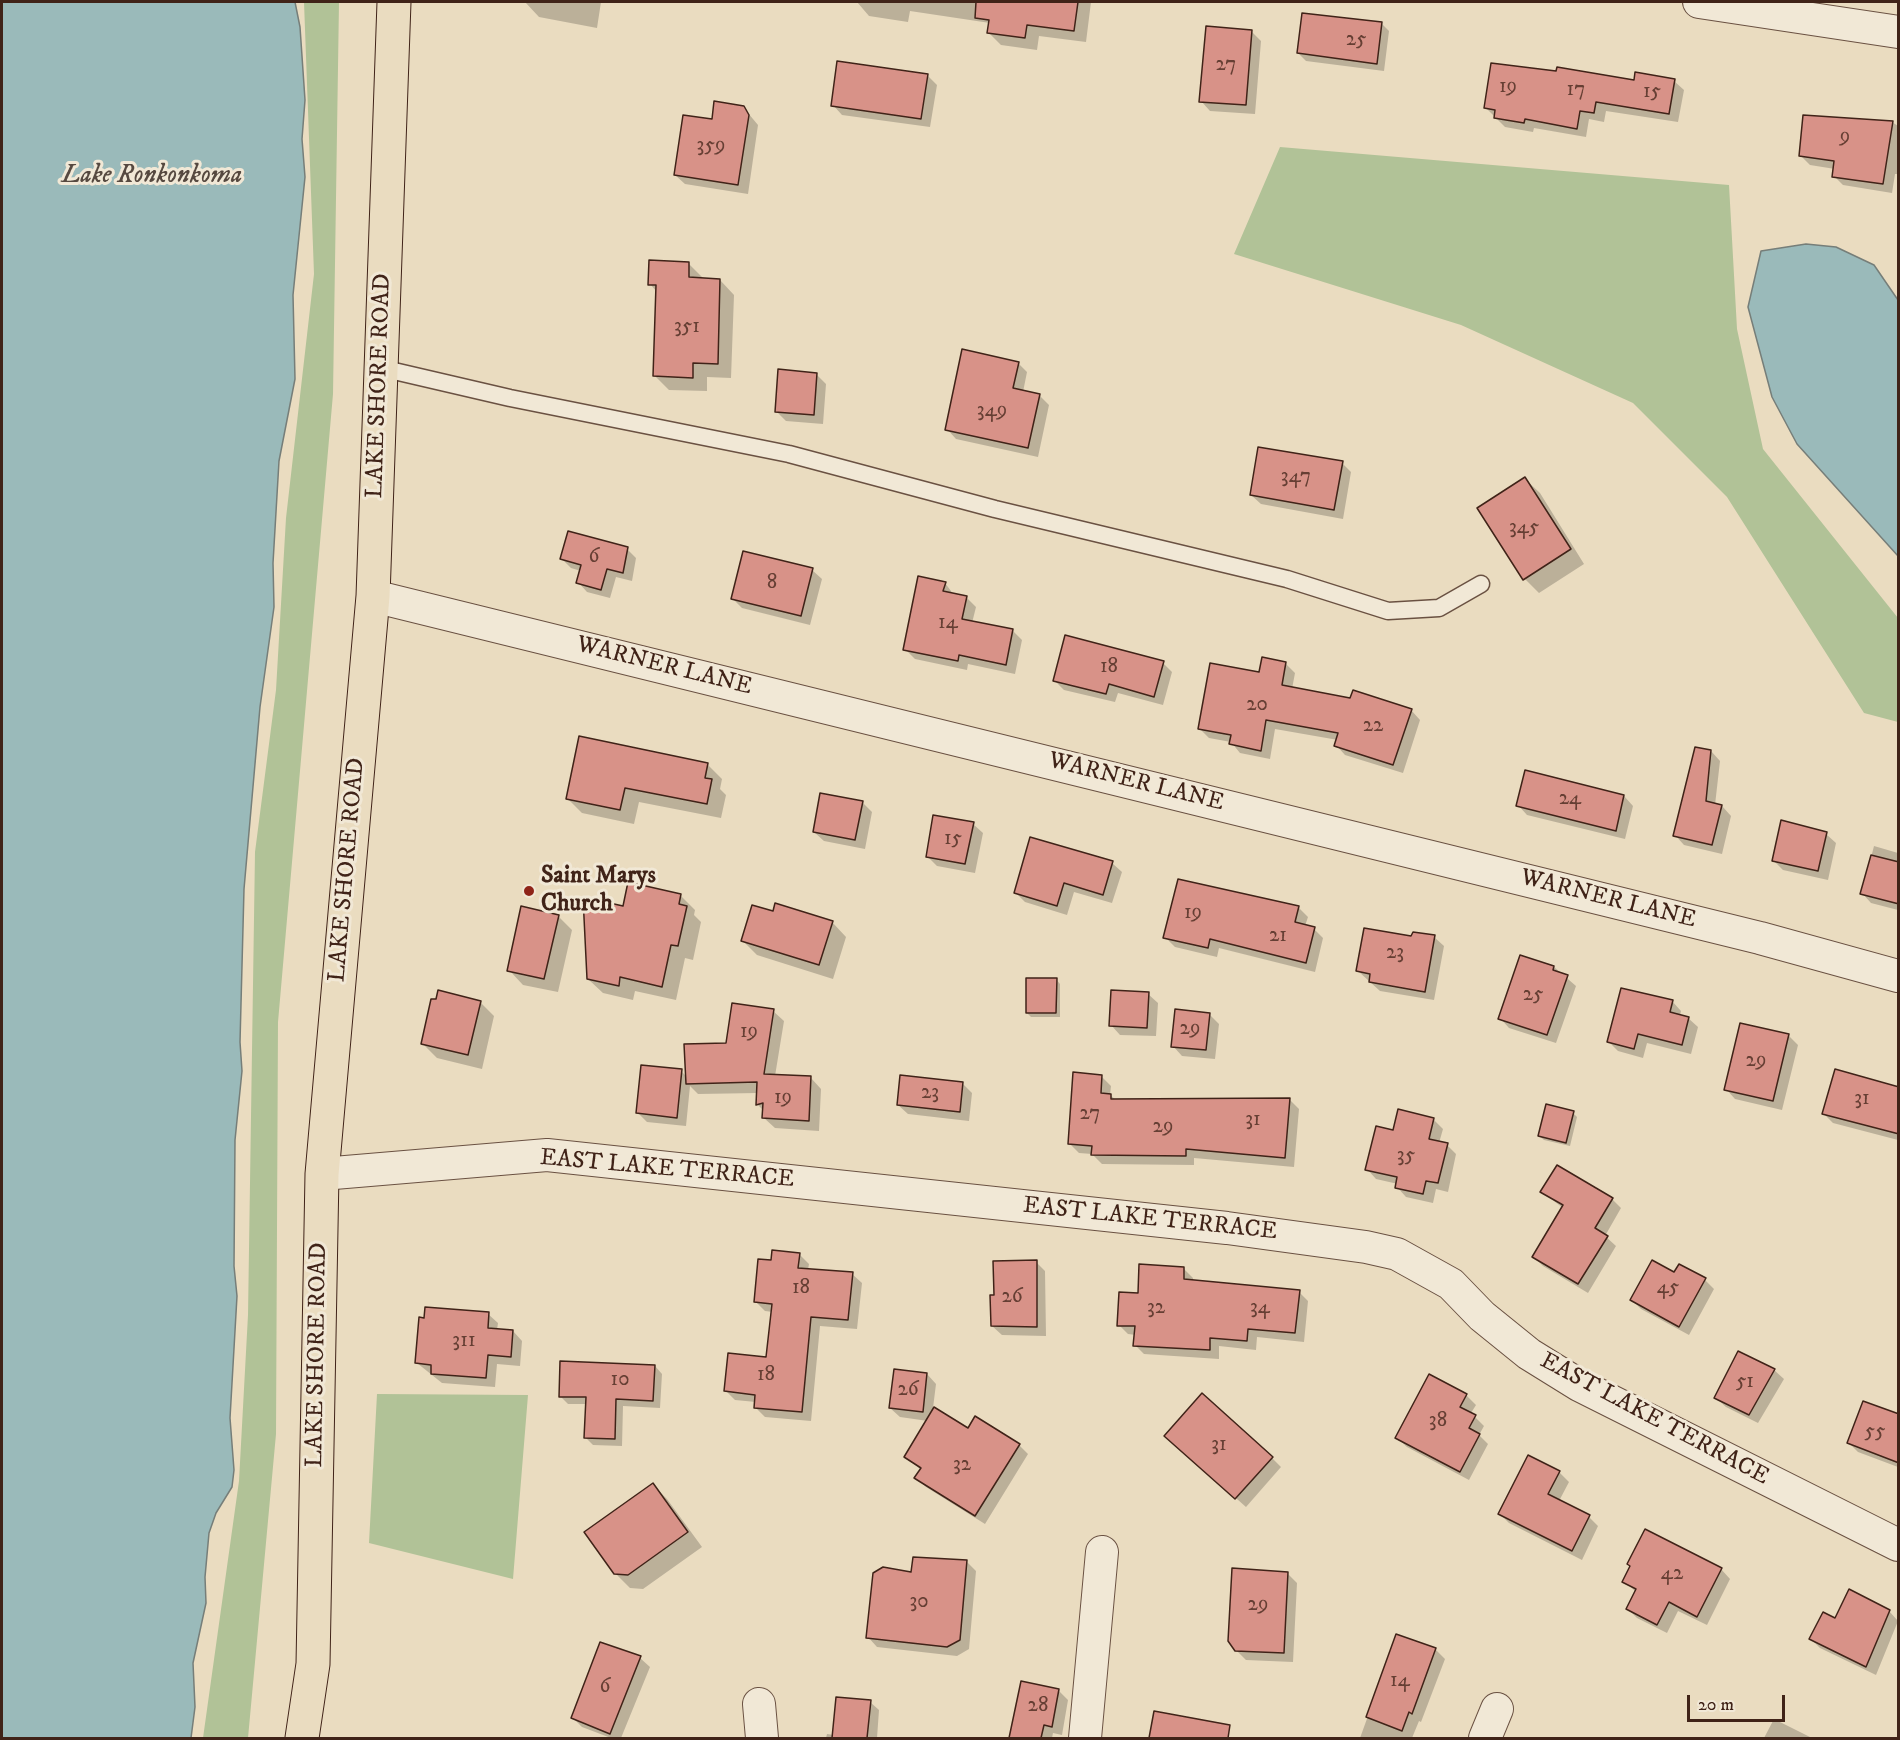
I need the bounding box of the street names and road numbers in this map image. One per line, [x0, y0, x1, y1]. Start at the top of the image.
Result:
street label: LAKE SHORE ROAD [362, 273, 398, 499]
street label: WARNER LANE [573, 631, 755, 703]
street label: WARNER LANE [1045, 747, 1227, 819]
street label: LAKE SHORE ROAD [324, 757, 372, 983]
street label: WARNER LANE [1517, 864, 1699, 936]
street label: EAST LAKE TERRACE [539, 1145, 795, 1195]
street label: EAST LAKE TERRACE [1022, 1192, 1278, 1248]
street label: LAKE SHORE ROAD [302, 1242, 334, 1468]
street label: EAST LAKE TERRACE [1535, 1347, 1773, 1493]

